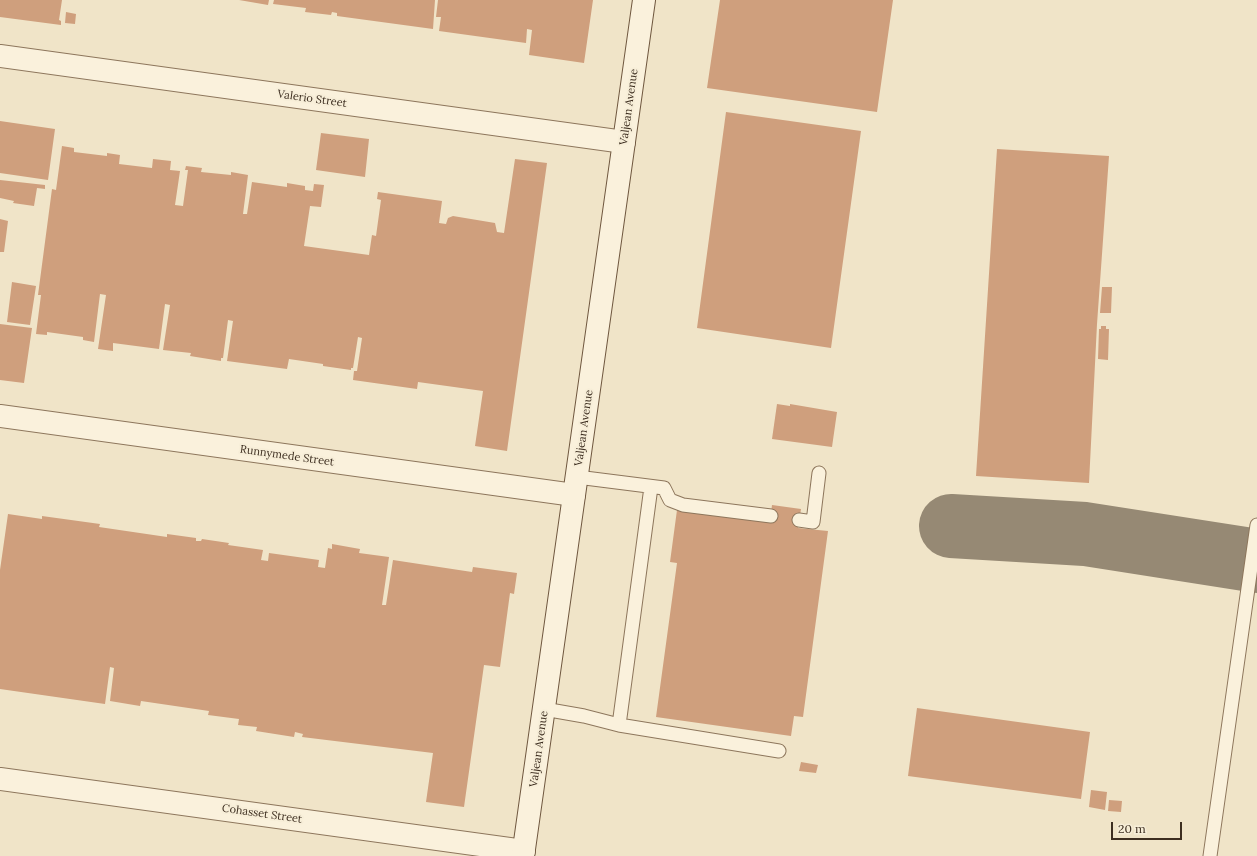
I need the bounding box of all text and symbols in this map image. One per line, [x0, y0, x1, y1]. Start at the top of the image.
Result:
street label: Valjean Avenue [617, 68, 641, 146]
street label: Valerio Street [276, 88, 348, 110]
street label: Valjean Avenue [572, 389, 596, 467]
street label: Runnymede Street [239, 443, 335, 469]
street label: Valjean Avenue [527, 710, 551, 788]
street label: Cohasset Street [221, 802, 303, 826]
scale bar [1113, 814, 1184, 840]
text: 20 m [1118, 821, 1146, 836]

